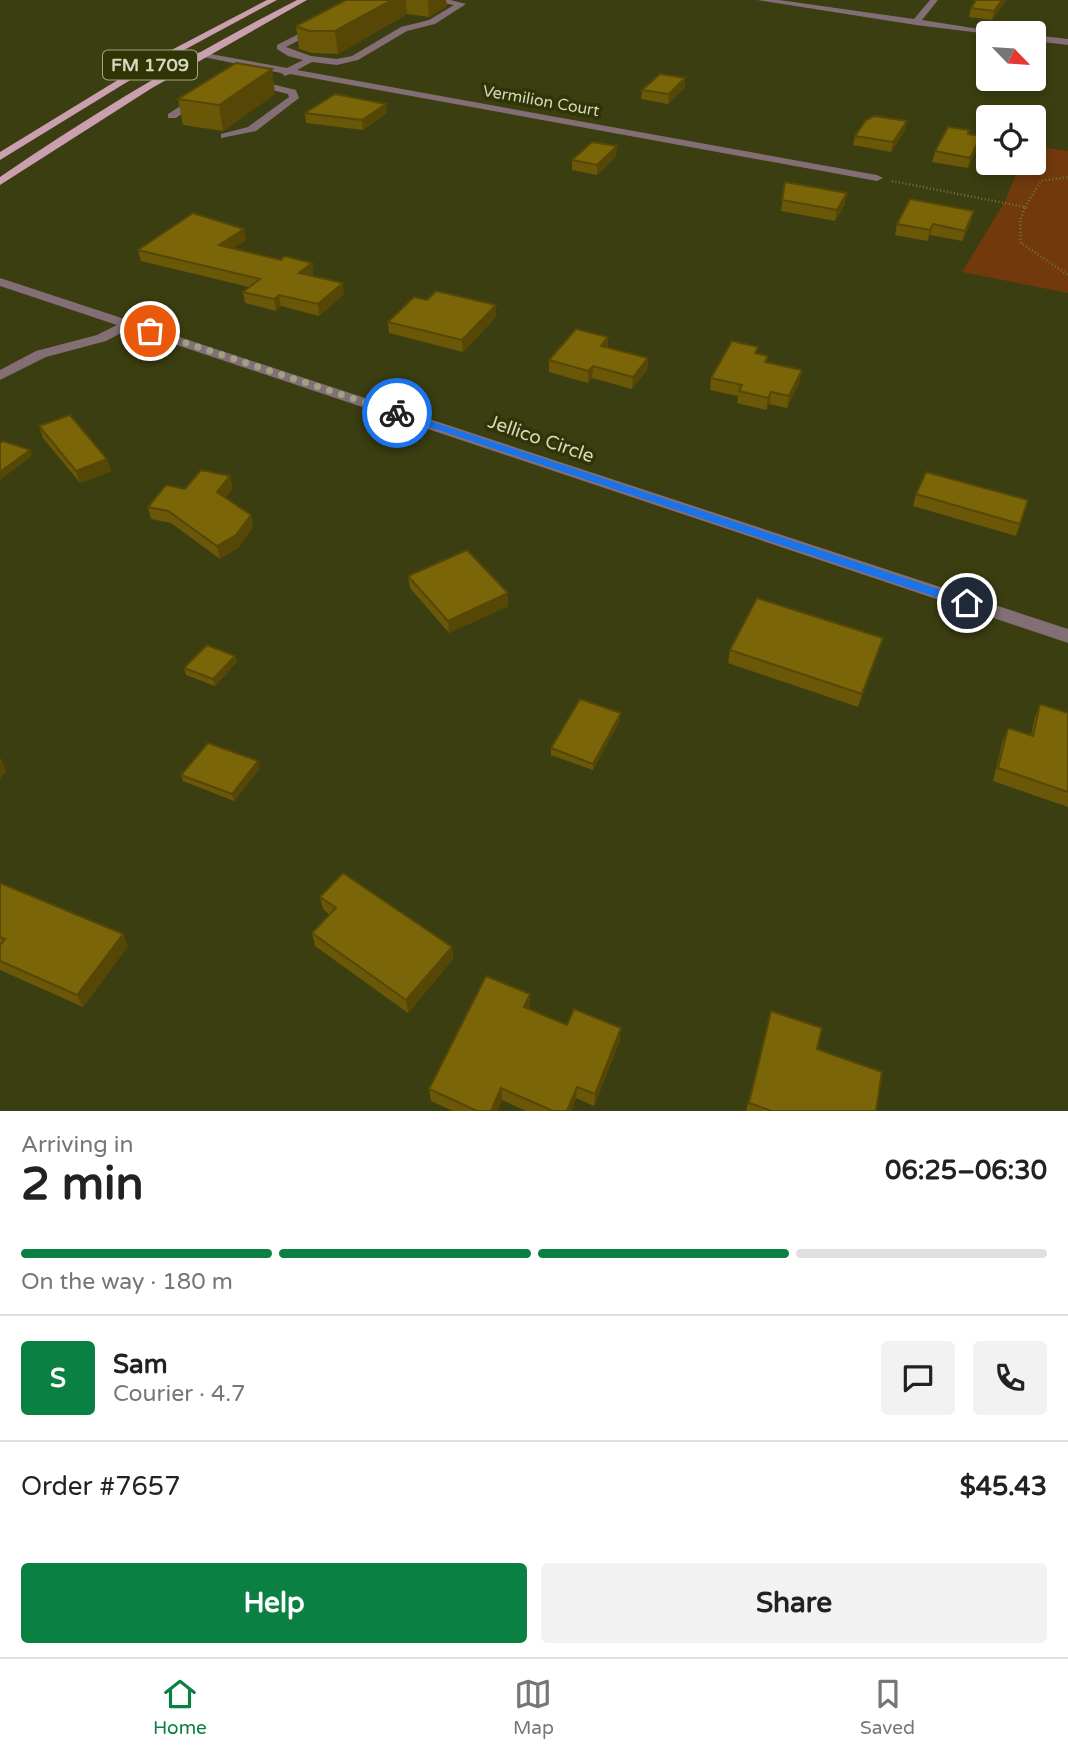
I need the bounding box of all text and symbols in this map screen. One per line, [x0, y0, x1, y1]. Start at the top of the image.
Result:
north arrow [976, 21, 1046, 91]
map controls [976, 21, 1046, 175]
road number: FM 1709 [103, 51, 197, 80]
street label: Vermilion Court [481, 81, 601, 121]
button: locate [976, 105, 1046, 175]
pin [120, 301, 180, 361]
icon: bag [131, 312, 169, 350]
courier [362, 378, 432, 448]
icon: bike [378, 394, 416, 432]
street label: Jellico Circle [485, 411, 597, 467]
pin [937, 573, 997, 633]
icon: home [948, 584, 986, 622]
text: Arriving in [21, 1131, 134, 1159]
text: 06:25–06:30 [885, 1155, 1047, 1186]
text: 2 min [21, 1157, 144, 1212]
text: On the way · 180 m [21, 1268, 233, 1296]
button: chat [881, 1341, 955, 1415]
button: phone [973, 1341, 1047, 1415]
text: Sam [113, 1349, 168, 1380]
text: S [50, 1363, 66, 1394]
text: Courier · 4.7 [113, 1380, 246, 1408]
text: Order #7657 [21, 1471, 181, 1502]
text: $45.43 [960, 1471, 1047, 1502]
button: Help [21, 1563, 527, 1643]
button: Share [541, 1563, 1047, 1643]
tab: Home [153, 1675, 207, 1739]
tab: Map [513, 1675, 554, 1739]
tab: Saved [860, 1675, 915, 1739]

